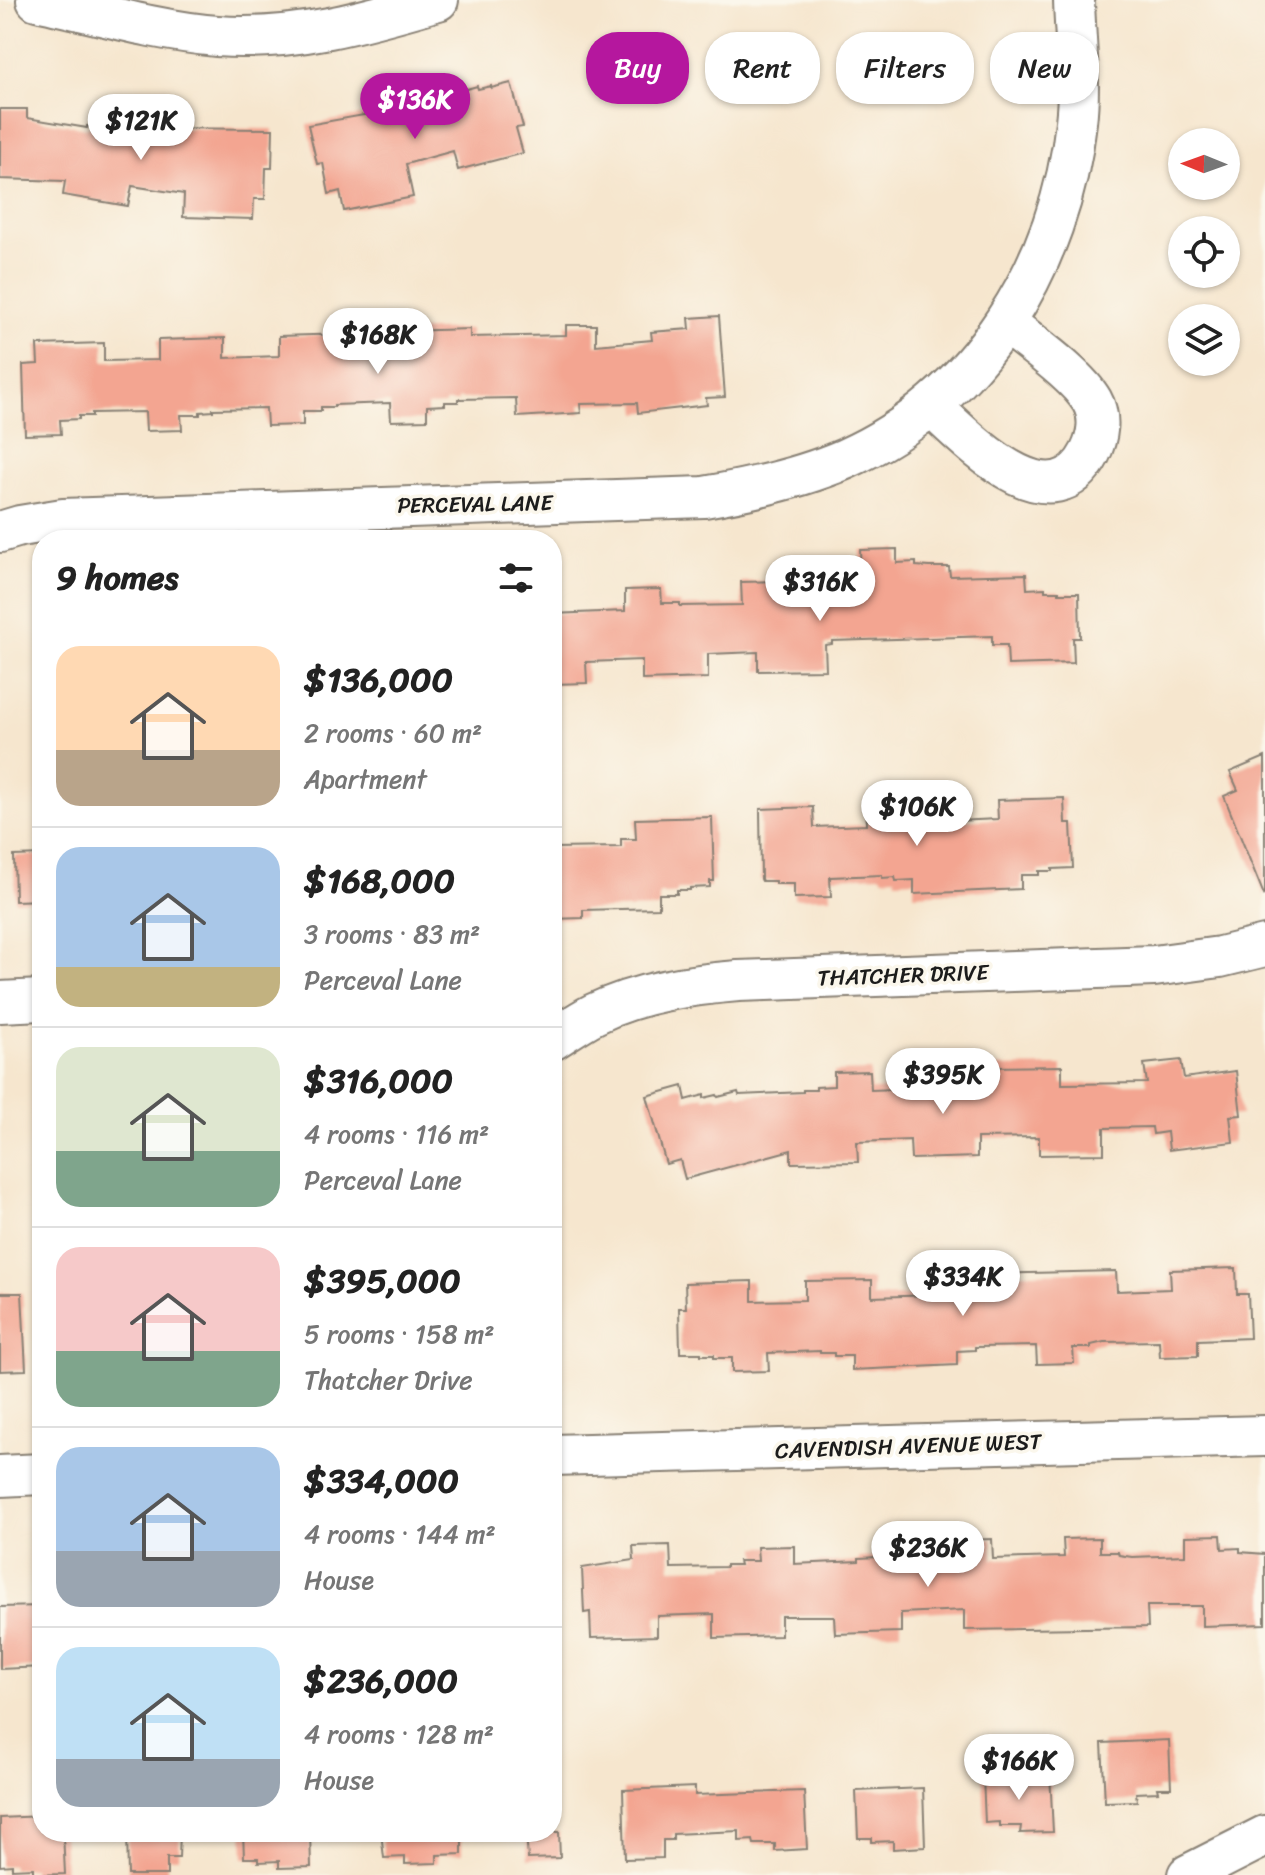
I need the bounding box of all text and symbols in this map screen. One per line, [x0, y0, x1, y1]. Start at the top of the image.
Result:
chip: Buy [586, 32, 689, 104]
chip: Rent [705, 32, 820, 104]
chip: Filters [836, 32, 974, 104]
chip: New [990, 32, 1099, 104]
pin: $136K [359, 73, 471, 141]
text: $136K [378, 76, 452, 122]
pin: $121K [85, 94, 197, 162]
text: $121K [106, 97, 176, 143]
north arrow [1168, 128, 1240, 200]
map controls [1168, 128, 1240, 376]
button: locate [1168, 216, 1240, 288]
button: layers [1168, 304, 1240, 376]
pin: $168K [322, 308, 434, 376]
text: $168K [341, 311, 415, 357]
street label: PERCEVAL LANE [397, 483, 555, 525]
text: 9 homes [56, 548, 178, 608]
pin: $316K [764, 555, 876, 623]
icon: filters [494, 556, 538, 600]
text: $316K [783, 558, 857, 604]
text: $136,000 [304, 650, 453, 710]
icon: home [120, 678, 216, 774]
text: 2 rooms · 60 m² [304, 710, 482, 756]
text: Apartment [304, 756, 427, 802]
pin: $106K [861, 780, 973, 848]
text: $106K [879, 783, 955, 829]
text: $168,000 [304, 851, 455, 911]
icon: home [120, 879, 216, 975]
text: 3 rooms · 83 m² [304, 911, 480, 957]
street label: THATCHER DRIVE [817, 952, 991, 997]
text: Perceval Lane [304, 957, 462, 1003]
pin: $395K [887, 1048, 999, 1116]
text: $316,000 [304, 1051, 453, 1111]
text: $395K [903, 1051, 983, 1097]
icon: home [120, 1079, 216, 1175]
text: 4 rooms · 116 m² [304, 1111, 489, 1157]
text: Perceval Lane [304, 1157, 462, 1203]
pin: $334K [907, 1250, 1019, 1318]
text: $395,000 [304, 1251, 461, 1311]
text: $334K [924, 1253, 1002, 1299]
icon: home [120, 1279, 216, 1375]
text: 5 rooms · 158 m² [304, 1311, 495, 1357]
text: Thatcher Drive [304, 1357, 473, 1403]
street label: CAVENDISH AVENUE WEST [774, 1422, 1043, 1470]
text: $334,000 [304, 1451, 459, 1511]
icon: home [120, 1479, 216, 1575]
text: 4 rooms · 144 m² [304, 1511, 496, 1557]
pin: $236K [872, 1521, 984, 1589]
text: $236K [889, 1524, 967, 1570]
text: House [304, 1557, 374, 1603]
text: $236,000 [304, 1651, 458, 1711]
icon: home [120, 1679, 216, 1775]
text: 4 rooms · 128 m² [304, 1711, 494, 1757]
pin: $166K [963, 1734, 1075, 1802]
text: $166K [982, 1737, 1056, 1783]
text: House [304, 1757, 374, 1803]

